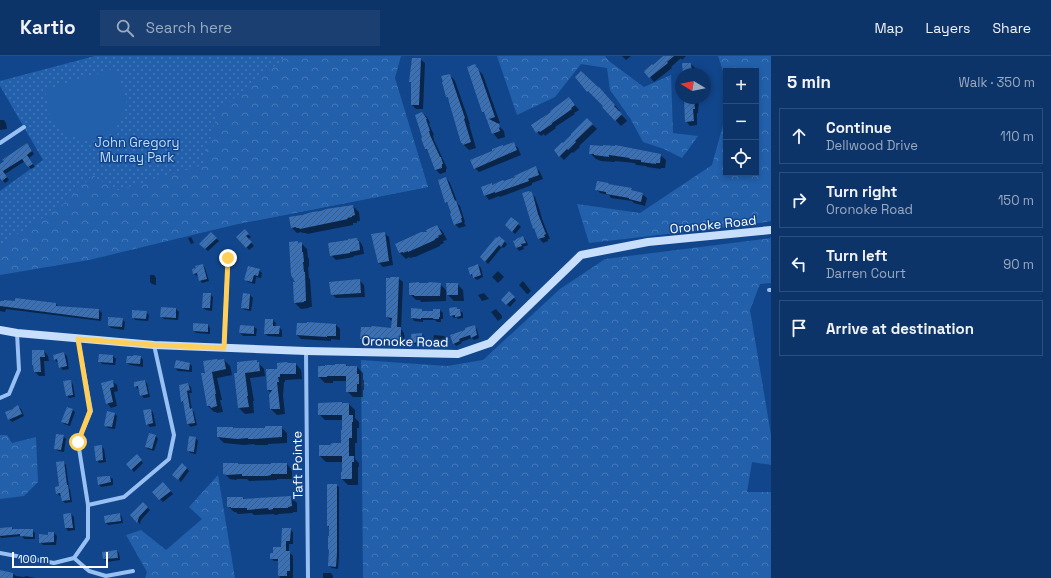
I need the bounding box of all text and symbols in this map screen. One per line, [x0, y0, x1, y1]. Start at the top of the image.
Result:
search box [100, 10, 380, 46]
text: Kartio [20, 15, 76, 40]
icon: search [114, 17, 136, 39]
text: Search here [146, 18, 232, 37]
text: Map [874, 19, 904, 37]
text: Layers [926, 19, 970, 37]
text: Share [992, 19, 1031, 37]
north arrow [675, 68, 711, 104]
map controls [723, 68, 759, 176]
button: + [723, 68, 759, 104]
text: 5 min [787, 71, 831, 93]
text: Walk · 350 m [958, 74, 1035, 91]
button: − [723, 104, 759, 140]
text: Continue [826, 118, 892, 137]
icon: ahead [788, 125, 810, 147]
text: 110 m [1000, 128, 1034, 145]
park label: John Gregory Murray Park [95, 134, 179, 166]
text: Dellwood Drive [826, 137, 918, 154]
button: locate [723, 140, 759, 176]
text: Turn right [826, 182, 897, 201]
icon: right [788, 189, 810, 211]
text: 150 m [998, 192, 1034, 209]
text: Oronoke Road [826, 201, 913, 218]
street label: Oronoke Road [669, 211, 757, 237]
text: Turn left [826, 246, 888, 265]
route end [219, 249, 237, 267]
icon: left [788, 253, 810, 275]
text: 90 m [1003, 256, 1034, 273]
text: Darren Court [826, 265, 906, 282]
icon: arrive [788, 317, 810, 339]
text: Arrive at destination [826, 319, 974, 338]
street label: Oronoke Road [361, 332, 449, 351]
street label: Taft Pointe [288, 431, 307, 499]
route start [69, 433, 87, 451]
scale bar [12, 550, 108, 569]
text: 100 m [18, 552, 49, 566]

